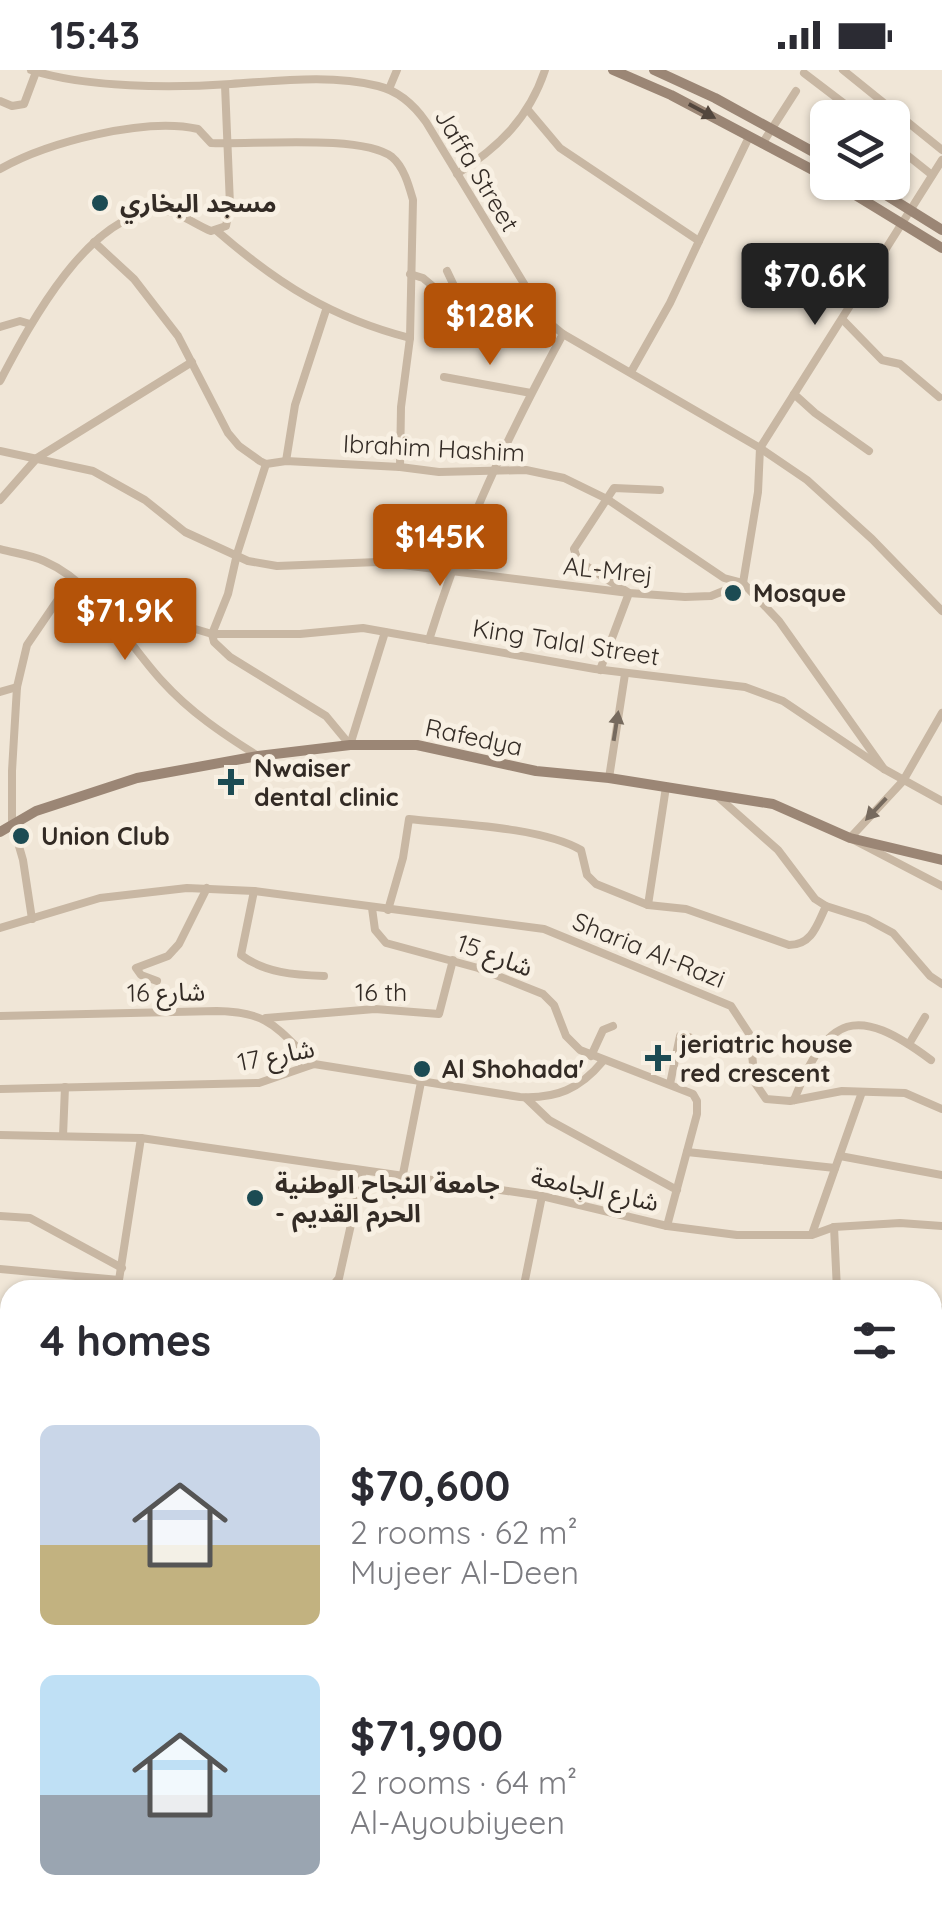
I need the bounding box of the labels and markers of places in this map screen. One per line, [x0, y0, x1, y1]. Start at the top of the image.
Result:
place label: مسجد البخاري [120, 187, 277, 224]
marker: مسجد البخاري [89, 192, 111, 214]
pin: $70.6K [734, 243, 896, 328]
pin: $128K [420, 283, 560, 368]
pin: $145K [370, 504, 510, 589]
place label: Mosque [753, 577, 846, 608]
pin: $71.9K [44, 578, 206, 663]
marker: Mosque [722, 582, 744, 604]
place label: Nwaiser dental clinic [254, 752, 398, 812]
marker: Nwaiser dental clinic [218, 769, 244, 795]
place label: Union Club [41, 820, 170, 851]
marker: Union Club [10, 825, 32, 847]
place label: jeriatric house red crescent [679, 1028, 853, 1088]
marker: jeriatric house red crescent [645, 1045, 671, 1071]
place label: Al Shohada' [442, 1053, 584, 1084]
marker: Al Shohada' [411, 1058, 433, 1080]
place label: جامعة النجاح الوطنية - الحرم القديم [275, 1168, 500, 1233]
marker: جامعة النجاح الوطنية - الحرم القديم [244, 1187, 266, 1209]

